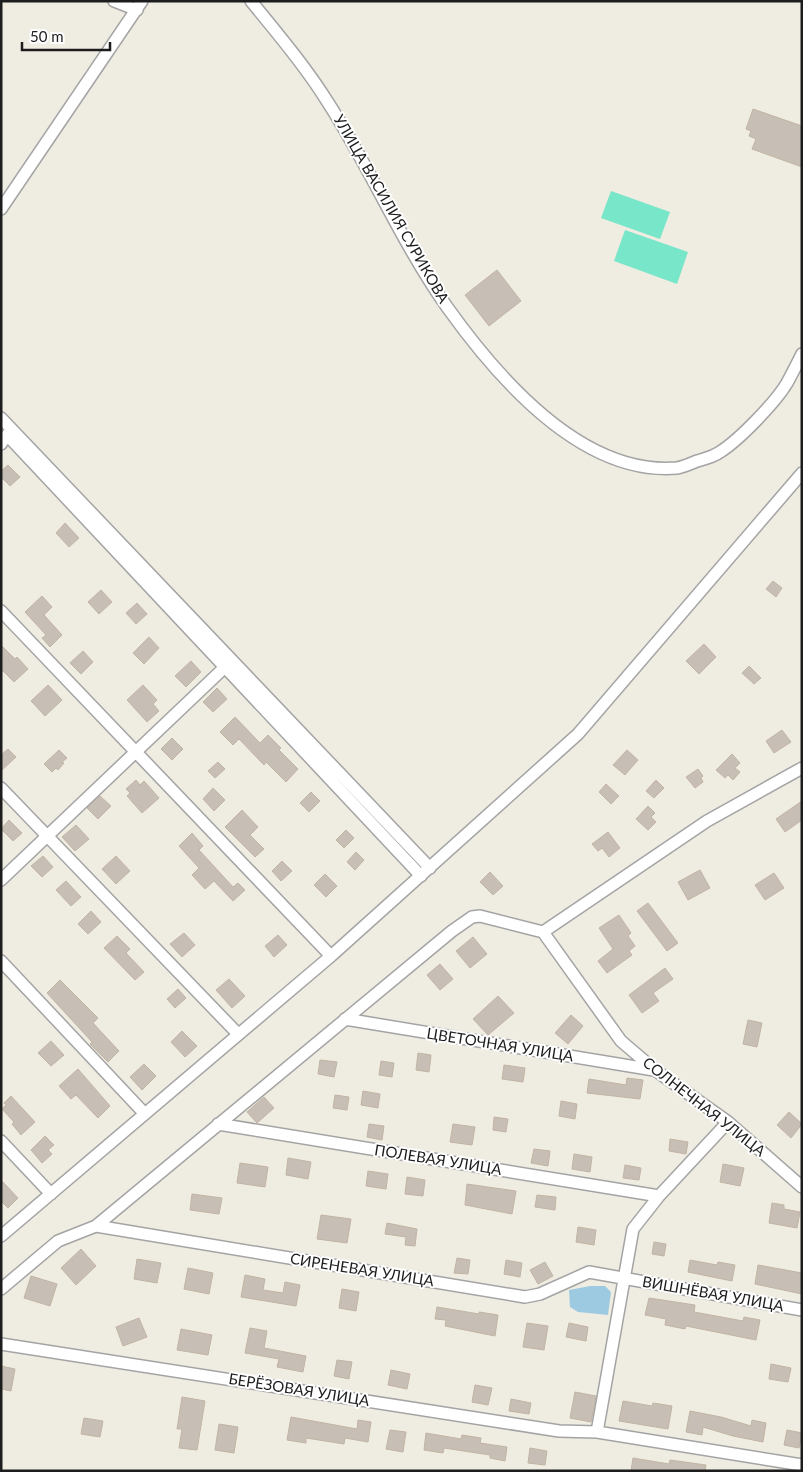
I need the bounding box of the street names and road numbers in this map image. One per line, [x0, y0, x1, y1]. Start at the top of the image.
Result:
street label: УЛИЦА ВАСИЛИЯ СУРИКОВА [330, 111, 454, 307]
street label: ЦВЕТОЧНАЯ УЛИЦА [425, 1024, 576, 1065]
street label: СОЛНЕЧНАЯ УЛИЦА [640, 1053, 770, 1160]
street label: ПОЛЕВАЯ УЛИЦА [373, 1140, 504, 1178]
street label: СИРЕНЕВАЯ УЛИЦА [289, 1249, 436, 1289]
street label: ВИШНЁВАЯ УЛИЦА [641, 1272, 786, 1314]
street label: БЕРЁЗОВАЯ УЛИЦА [227, 1369, 372, 1409]

